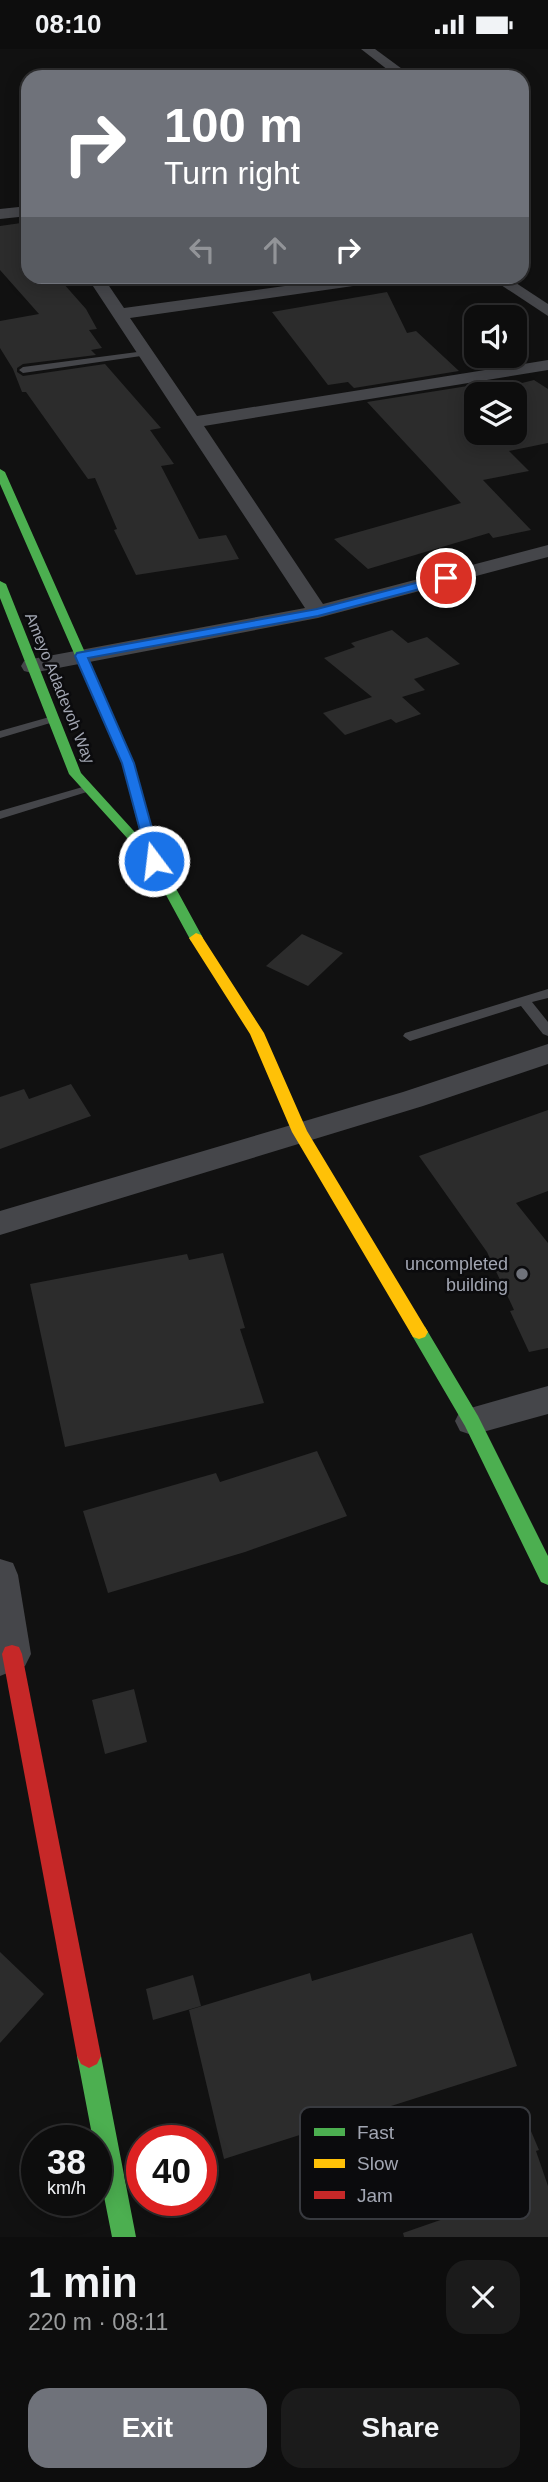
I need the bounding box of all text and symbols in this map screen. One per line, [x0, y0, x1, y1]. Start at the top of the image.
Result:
text: 08:10 [35, 9, 102, 39]
icon: right [49, 98, 140, 189]
text: 100 m [164, 98, 303, 152]
text: Turn right [164, 155, 300, 191]
icon: left [183, 231, 221, 269]
icon: ahead [256, 231, 294, 269]
icon: right [329, 231, 367, 269]
map controls [464, 305, 527, 445]
button: sound [464, 305, 527, 368]
button: layers [464, 382, 527, 445]
pin [416, 548, 476, 608]
icon: arrive [427, 559, 465, 597]
street label: Ameyo Adadevoh Way [22, 610, 98, 766]
position arrow [117, 824, 191, 898]
place label: uncompleted building [405, 1254, 508, 1295]
marker: uncompleted building [514, 1266, 530, 1282]
legend [300, 2107, 530, 2219]
text: Fast [357, 2122, 395, 2143]
speed limit sign: 40 [126, 2125, 217, 2216]
text: 38 [47, 2142, 86, 2181]
text: Slow [357, 2153, 398, 2174]
text: km/h [47, 2178, 86, 2198]
text: Jam [357, 2185, 393, 2206]
text: 1 min [28, 2259, 138, 2306]
button: close [446, 2260, 520, 2334]
text: 220 m · 08:11 [28, 2309, 168, 2335]
button: Exit [28, 2388, 267, 2468]
button: Share [281, 2388, 520, 2468]

